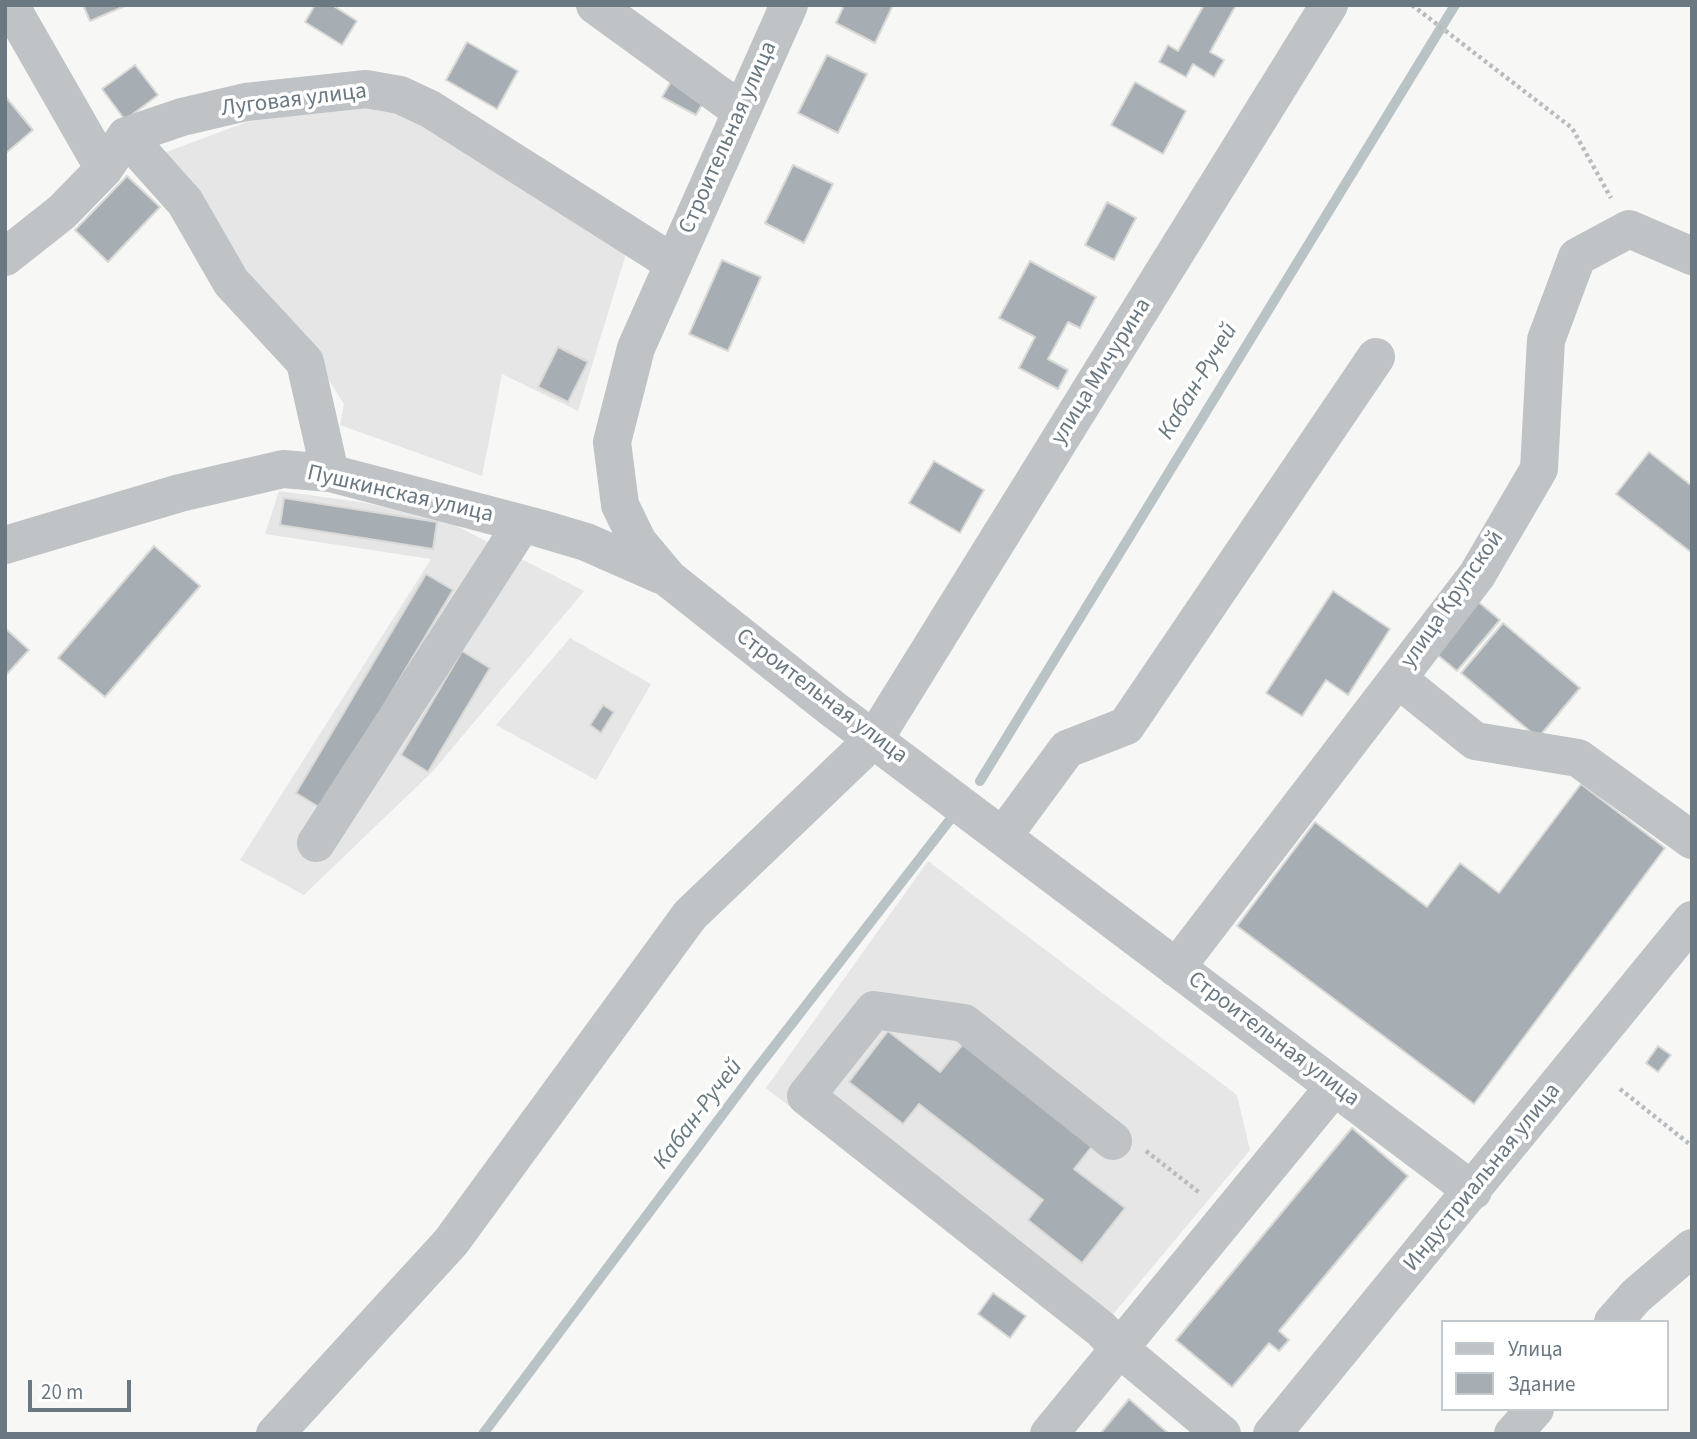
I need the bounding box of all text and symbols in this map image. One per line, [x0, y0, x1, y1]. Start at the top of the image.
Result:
street label: Строительная улица [674, 37, 784, 239]
street label: Луговая улица [220, 78, 368, 124]
street label: улица Мичурина [1046, 294, 1158, 450]
water label: Кабан-Ручей [1153, 319, 1245, 445]
street label: Пушкинская улица [304, 460, 496, 530]
street label: улица Крупской [1395, 526, 1511, 674]
street label: Строительная улица [730, 623, 912, 771]
street label: Строительная улица [1182, 966, 1364, 1114]
water label: Кабан-Ручей [648, 1054, 750, 1176]
street label: Индустриальная улица [1399, 1078, 1567, 1278]
legend [1442, 1320, 1669, 1411]
text: Улица [1508, 1334, 1563, 1364]
scale bar [32, 1366, 135, 1410]
text: Здание [1508, 1369, 1576, 1399]
text: 20 m [41, 1377, 83, 1407]

